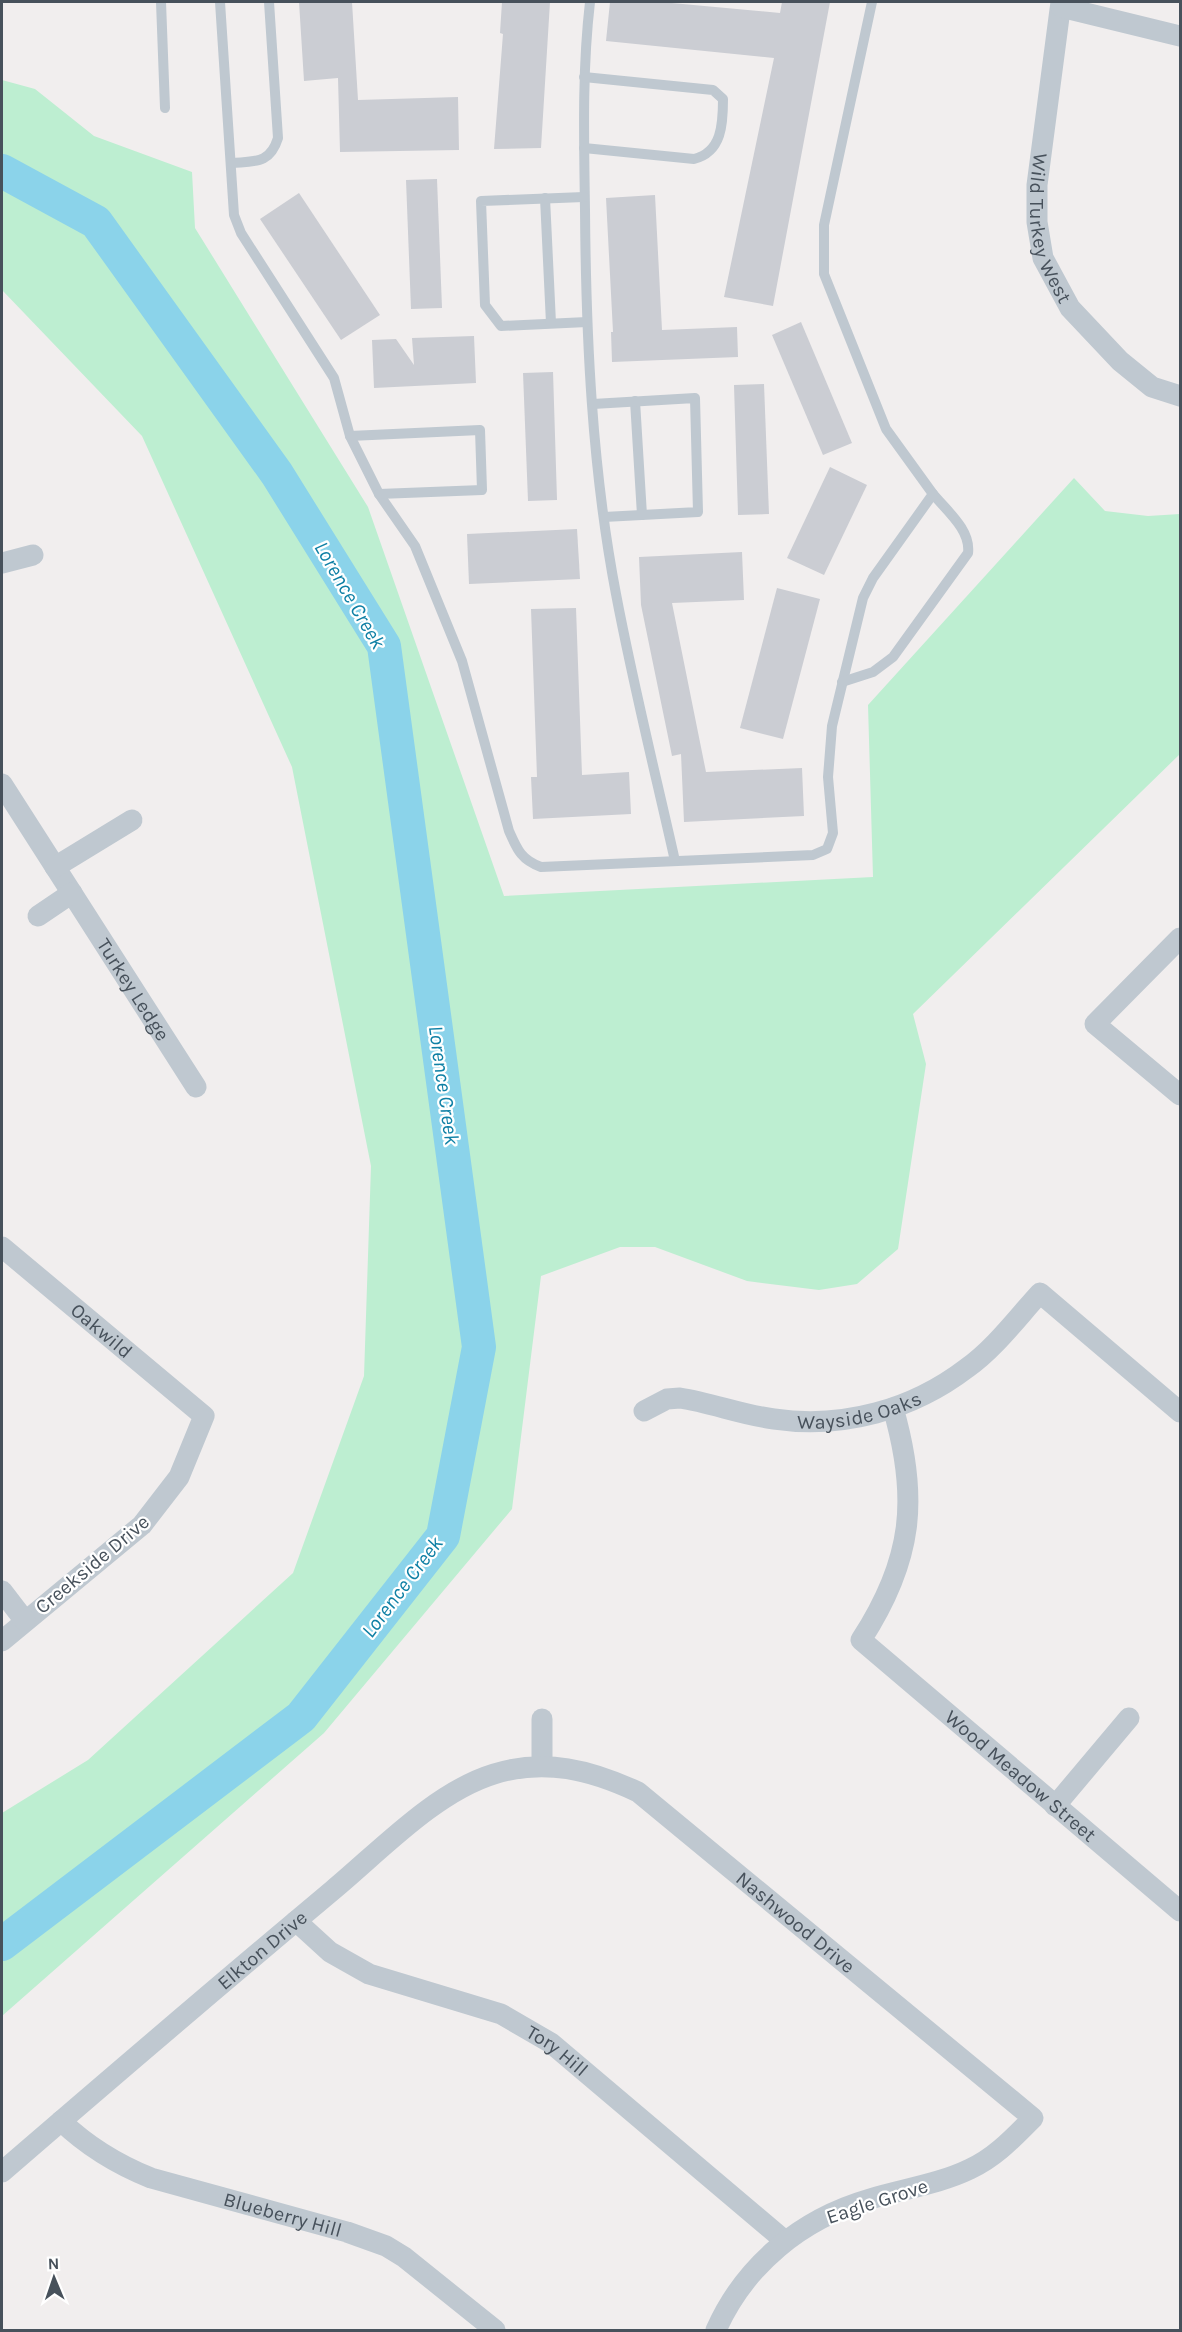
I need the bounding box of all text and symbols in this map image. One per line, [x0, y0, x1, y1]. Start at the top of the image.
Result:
street label: Wild Turkey West [1025, 152, 1076, 308]
water label: Lorence Creek [310, 537, 391, 653]
street label: Turkey Ledge [92, 934, 174, 1045]
water label: Lorence Creek [424, 1024, 464, 1147]
street label: Oakwild [66, 1299, 137, 1363]
street label: Wayside Oaks [797, 1387, 925, 1434]
street label: Creekside Drive [31, 1510, 154, 1619]
water label: Lorence Creek [356, 1531, 448, 1642]
street label: Wood Meadow Street [940, 1705, 1101, 1847]
street label: Nashwood Drive [731, 1867, 859, 1978]
street label: Elkton Drive [213, 1906, 312, 1995]
street label: Tory Hill [522, 2020, 593, 2081]
street label: Eagle Grove [823, 2174, 931, 2229]
street label: Blueberry Hill [221, 2188, 344, 2242]
north arrow [24, 2248, 84, 2308]
text: N [47, 2254, 60, 2273]

